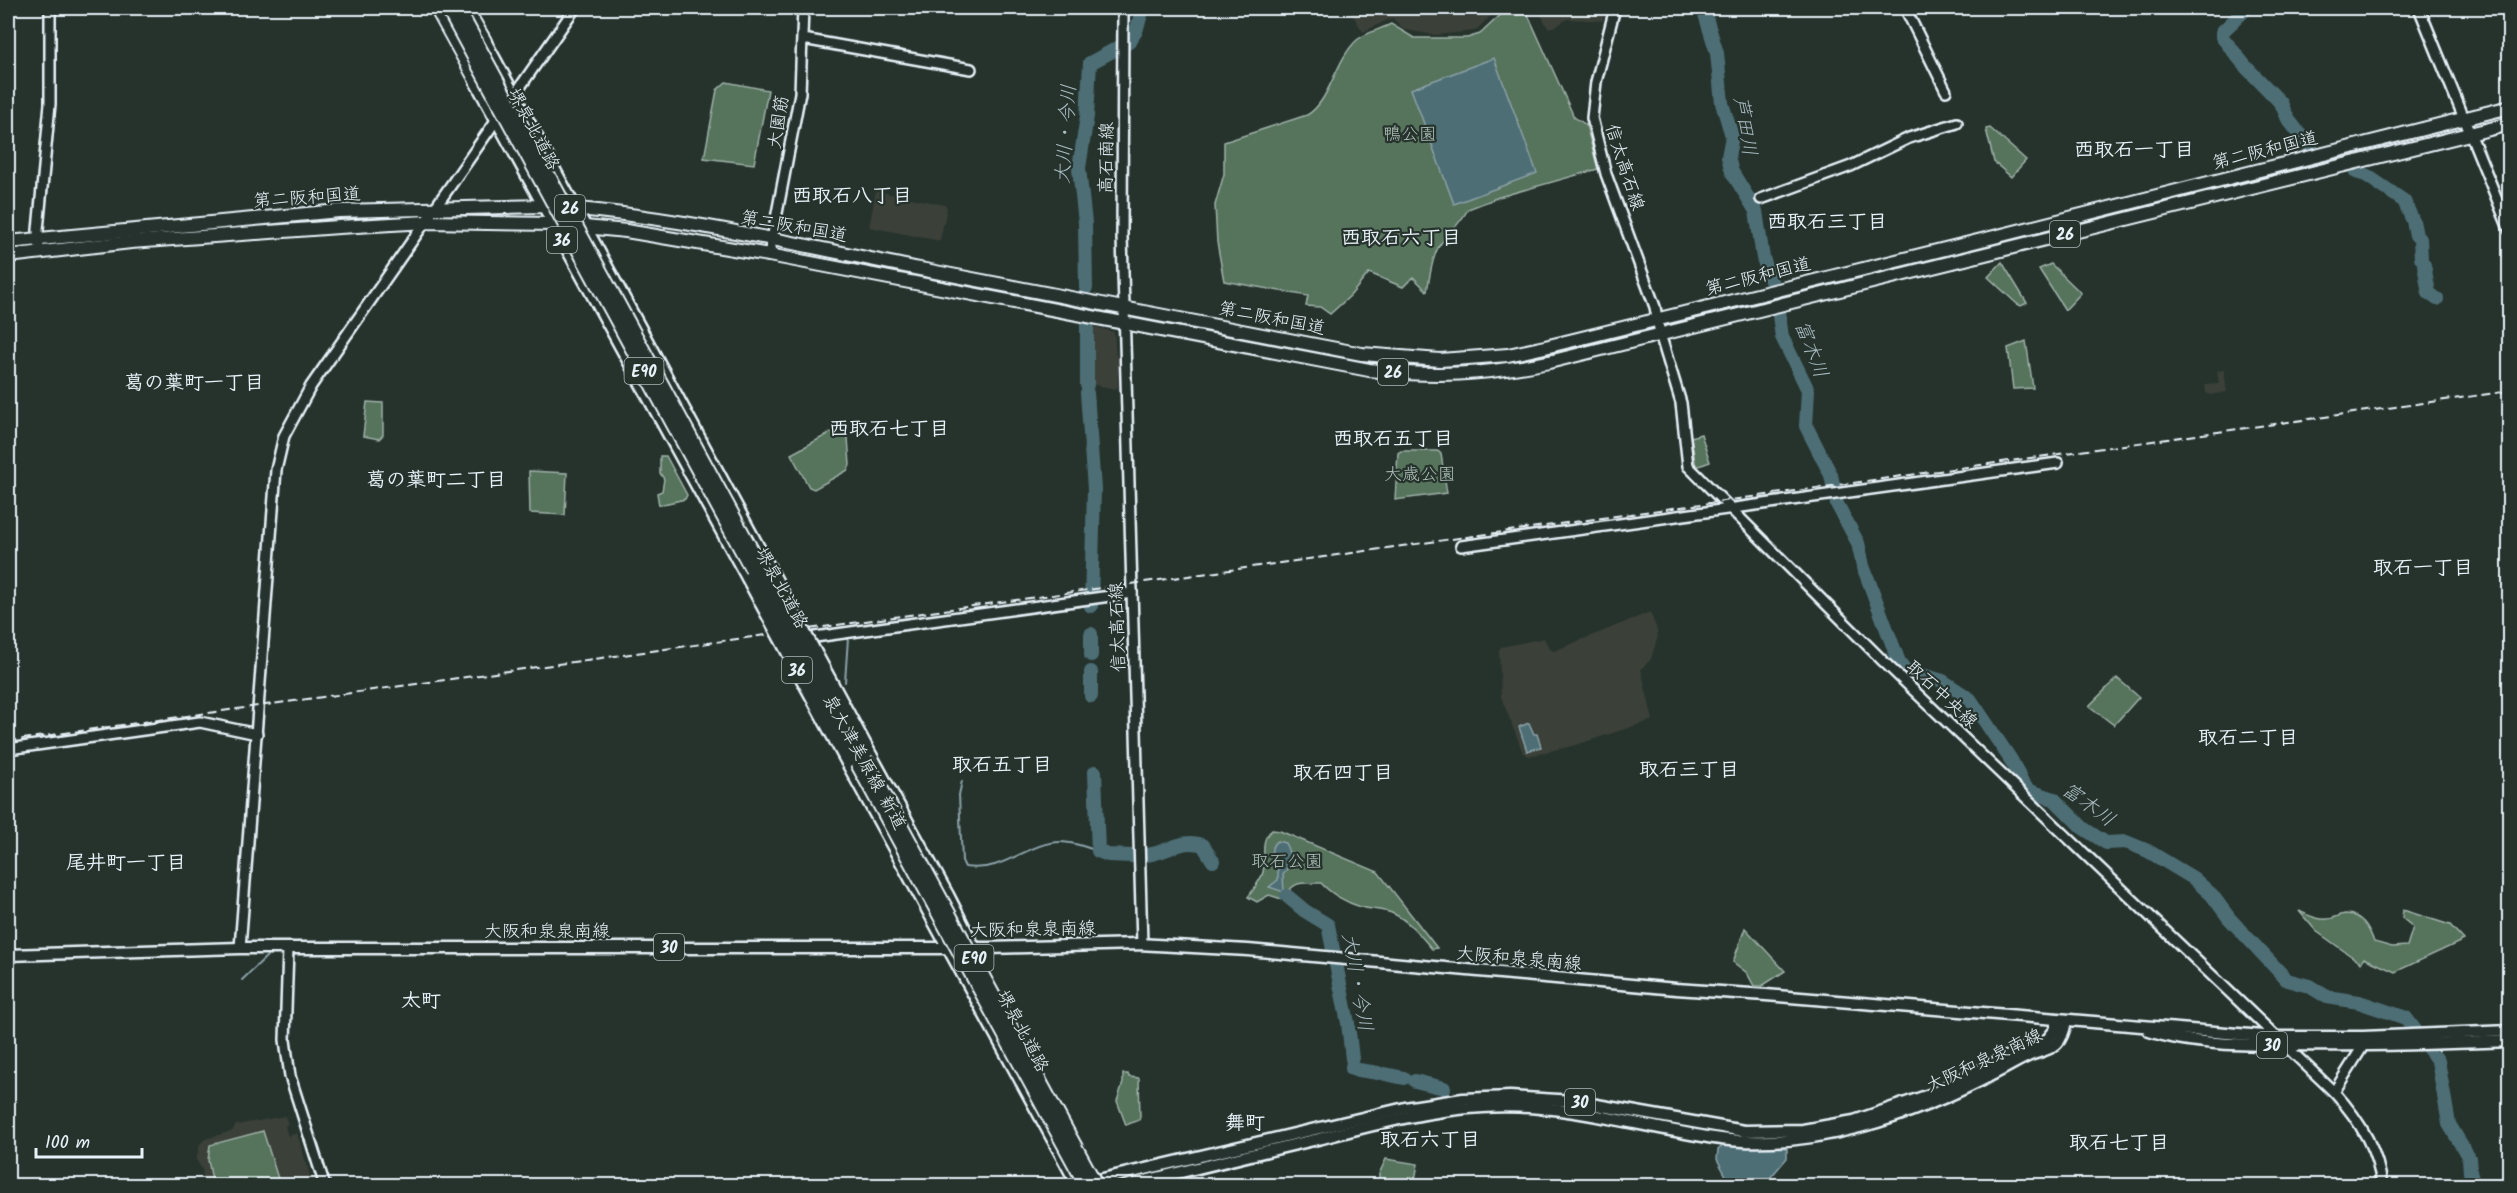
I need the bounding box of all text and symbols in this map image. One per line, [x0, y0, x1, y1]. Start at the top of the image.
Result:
street label: 堺泉北道路 [499, 83, 567, 176]
water label: 大川・今川 [1048, 83, 1086, 185]
street label: 大園筋 [761, 93, 798, 151]
water label: 芦田川 [1724, 94, 1765, 158]
street label: 信太高石線 [1596, 120, 1651, 215]
park label: 鴨公園 [1383, 121, 1437, 150]
street label: 高石南線 [1092, 122, 1123, 194]
street label: 第二阪和国道 [2209, 124, 2321, 179]
district label: 西取石一丁目 [2074, 135, 2194, 167]
street label: 第二阪和国道 [252, 180, 362, 217]
district label: 西取石八丁目 [792, 181, 912, 213]
road number: 26 [555, 195, 585, 221]
street label: 第二阪和国道 [738, 204, 849, 251]
district label: 西取石三丁目 [1767, 207, 1887, 239]
road number: 26 [2050, 221, 2080, 247]
district label: 西取石六丁目 [1341, 223, 1461, 255]
road number: 36 [547, 227, 577, 253]
street label: 第二阪和国道 [1702, 250, 1814, 305]
street label: 第二阪和国道 [1216, 295, 1327, 344]
water label: 富木川 [1784, 316, 1836, 383]
road number: E90 [624, 358, 664, 384]
road number: 26 [1378, 359, 1408, 385]
district label: 葛の葉町一丁目 [124, 368, 264, 400]
district label: 西取石七丁目 [829, 414, 949, 446]
district label: 西取石五丁目 [1333, 424, 1453, 456]
park label: 大歳公園 [1384, 461, 1456, 490]
district label: 葛の葉町二丁目 [366, 465, 506, 497]
street label: 堺泉北道路 [746, 542, 815, 635]
district label: 取石一丁目 [2373, 553, 2473, 585]
street label: 信太高石線 [1102, 581, 1135, 672]
street label: 取石中央線 [1898, 654, 1984, 736]
road number: 36 [782, 657, 812, 683]
street label: 泉大津美原線 新道 [814, 690, 913, 836]
district label: 取石二丁目 [2198, 723, 2298, 755]
district label: 取石五丁目 [952, 750, 1052, 782]
district label: 取石三丁目 [1639, 755, 1739, 787]
district label: 取石四丁目 [1293, 758, 1393, 790]
water label: 富木川 [2054, 775, 2121, 836]
district label: 尾井町一丁目 [66, 848, 186, 880]
park label: 取石公園 [1251, 848, 1323, 877]
street label: 大阪和泉泉南線 [970, 915, 1096, 946]
street label: 大阪和泉泉南線 [484, 918, 610, 947]
water label: 大川・今川 [1332, 930, 1380, 1034]
road number: 30 [654, 934, 684, 960]
street label: 大阪和泉泉南線 [1455, 940, 1583, 979]
road number: E90 [954, 945, 994, 971]
street label: 堺泉北道路 [988, 985, 1056, 1078]
district label: 太町 [401, 986, 441, 1018]
street label: 大阪和泉泉南線 [1921, 1022, 2048, 1101]
road number: 30 [2257, 1032, 2287, 1058]
road number: 30 [1565, 1089, 1595, 1115]
district label: 舞町 [1225, 1108, 1265, 1140]
scale bar [36, 1121, 142, 1159]
district label: 取石六丁目 [1380, 1125, 1480, 1157]
district label: 取石七丁目 [2069, 1128, 2169, 1160]
text: 100 m [45, 1129, 90, 1158]

